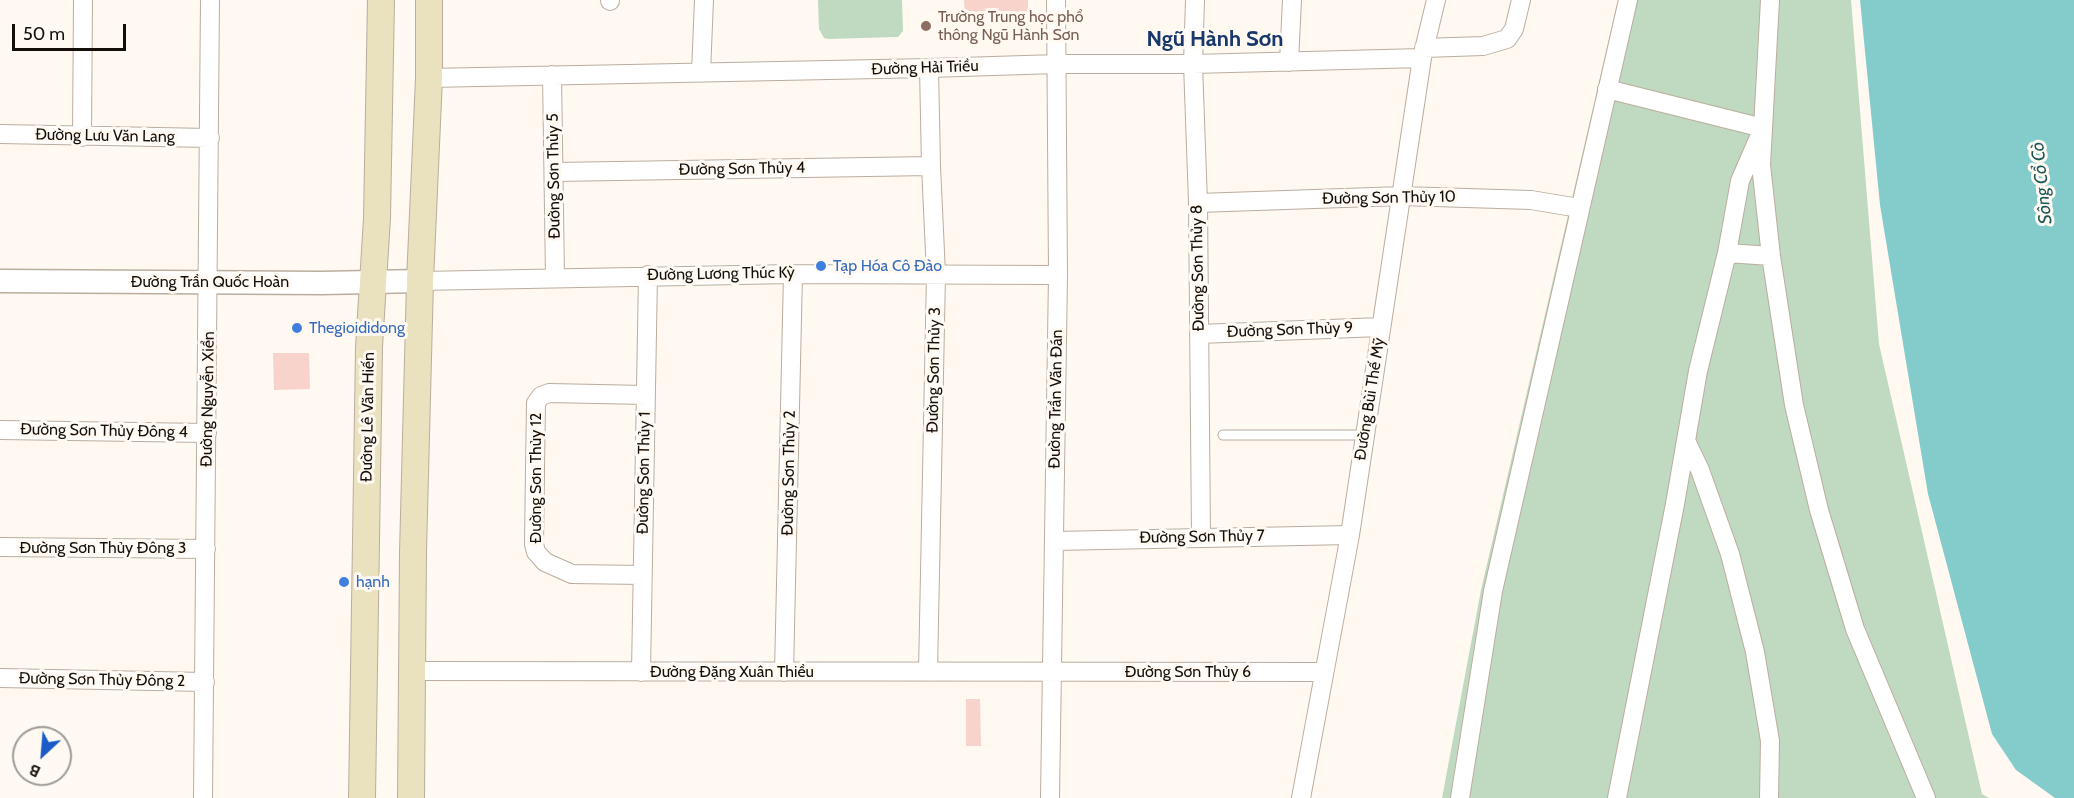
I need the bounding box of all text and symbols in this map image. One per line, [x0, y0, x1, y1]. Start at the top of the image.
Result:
place label: Trường Trung học phổ thông Ngũ Hành Sơn [938, 7, 1084, 45]
scale bar [15, 12, 129, 50]
marker: Trường Trung học phổ thông Ngũ Hành Sơn [919, 19, 933, 33]
text: 50 m [23, 23, 65, 45]
district label: Ngũ Hành Sơn [1147, 27, 1283, 53]
street label: Đường Hải Triều [871, 57, 979, 79]
street label: Đường Sơn Thủy 5 [543, 113, 565, 239]
street label: Đường Lưu Văn Lang [35, 125, 175, 147]
water label: Sông Cổ Cò [2027, 141, 2057, 225]
street label: Đường Sơn Thủy 4 [679, 158, 805, 180]
street label: Đường Sơn Thủy 10 [1322, 187, 1456, 209]
street label: Đường Sơn Thủy 8 [1187, 204, 1209, 332]
place label: Tạp Hóa Cô Đào [833, 256, 942, 276]
marker: Tạp Hóa Cô Đào [814, 259, 828, 273]
street label: Đường Lương Thúc Kỳ [647, 263, 795, 285]
street label: Đường Trần Quốc Hoàn [131, 272, 289, 292]
street label: Đường Sơn Thủy 3 [923, 307, 945, 433]
place label: Thegioididong [309, 318, 405, 338]
street label: Đường Sơn Thủy 9 [1227, 318, 1353, 342]
marker: Thegioididong [290, 321, 304, 335]
street label: Đường Trần Văn Đán [1045, 329, 1067, 469]
street label: Đường Nguyễn Xiển [197, 331, 219, 467]
street label: Đường Bùi Thế Mỹ [1351, 336, 1389, 462]
street label: Đường Lê Văn Hiến [357, 352, 379, 482]
street label: Đường Sơn Thủy 2 [778, 410, 800, 536]
street label: Đường Sơn Thủy 1 [633, 412, 655, 534]
street label: Đường Sơn Thủy 12 [526, 413, 546, 543]
street label: Đường Sơn Thủy Đông 4 [20, 420, 188, 442]
street label: Đường Sơn Thủy 7 [1139, 526, 1265, 548]
street label: Đường Sơn Thủy Đông 3 [20, 538, 186, 558]
place label: hạnh [356, 572, 390, 592]
marker: hạnh [337, 575, 351, 589]
street label: Đường Đặng Xuân Thiều [650, 662, 814, 682]
street label: Đường Sơn Thủy 6 [1125, 662, 1251, 682]
street label: Đường Sơn Thủy Đông 2 [19, 669, 185, 691]
north arrow [12, 726, 72, 786]
text: B [26, 760, 43, 782]

